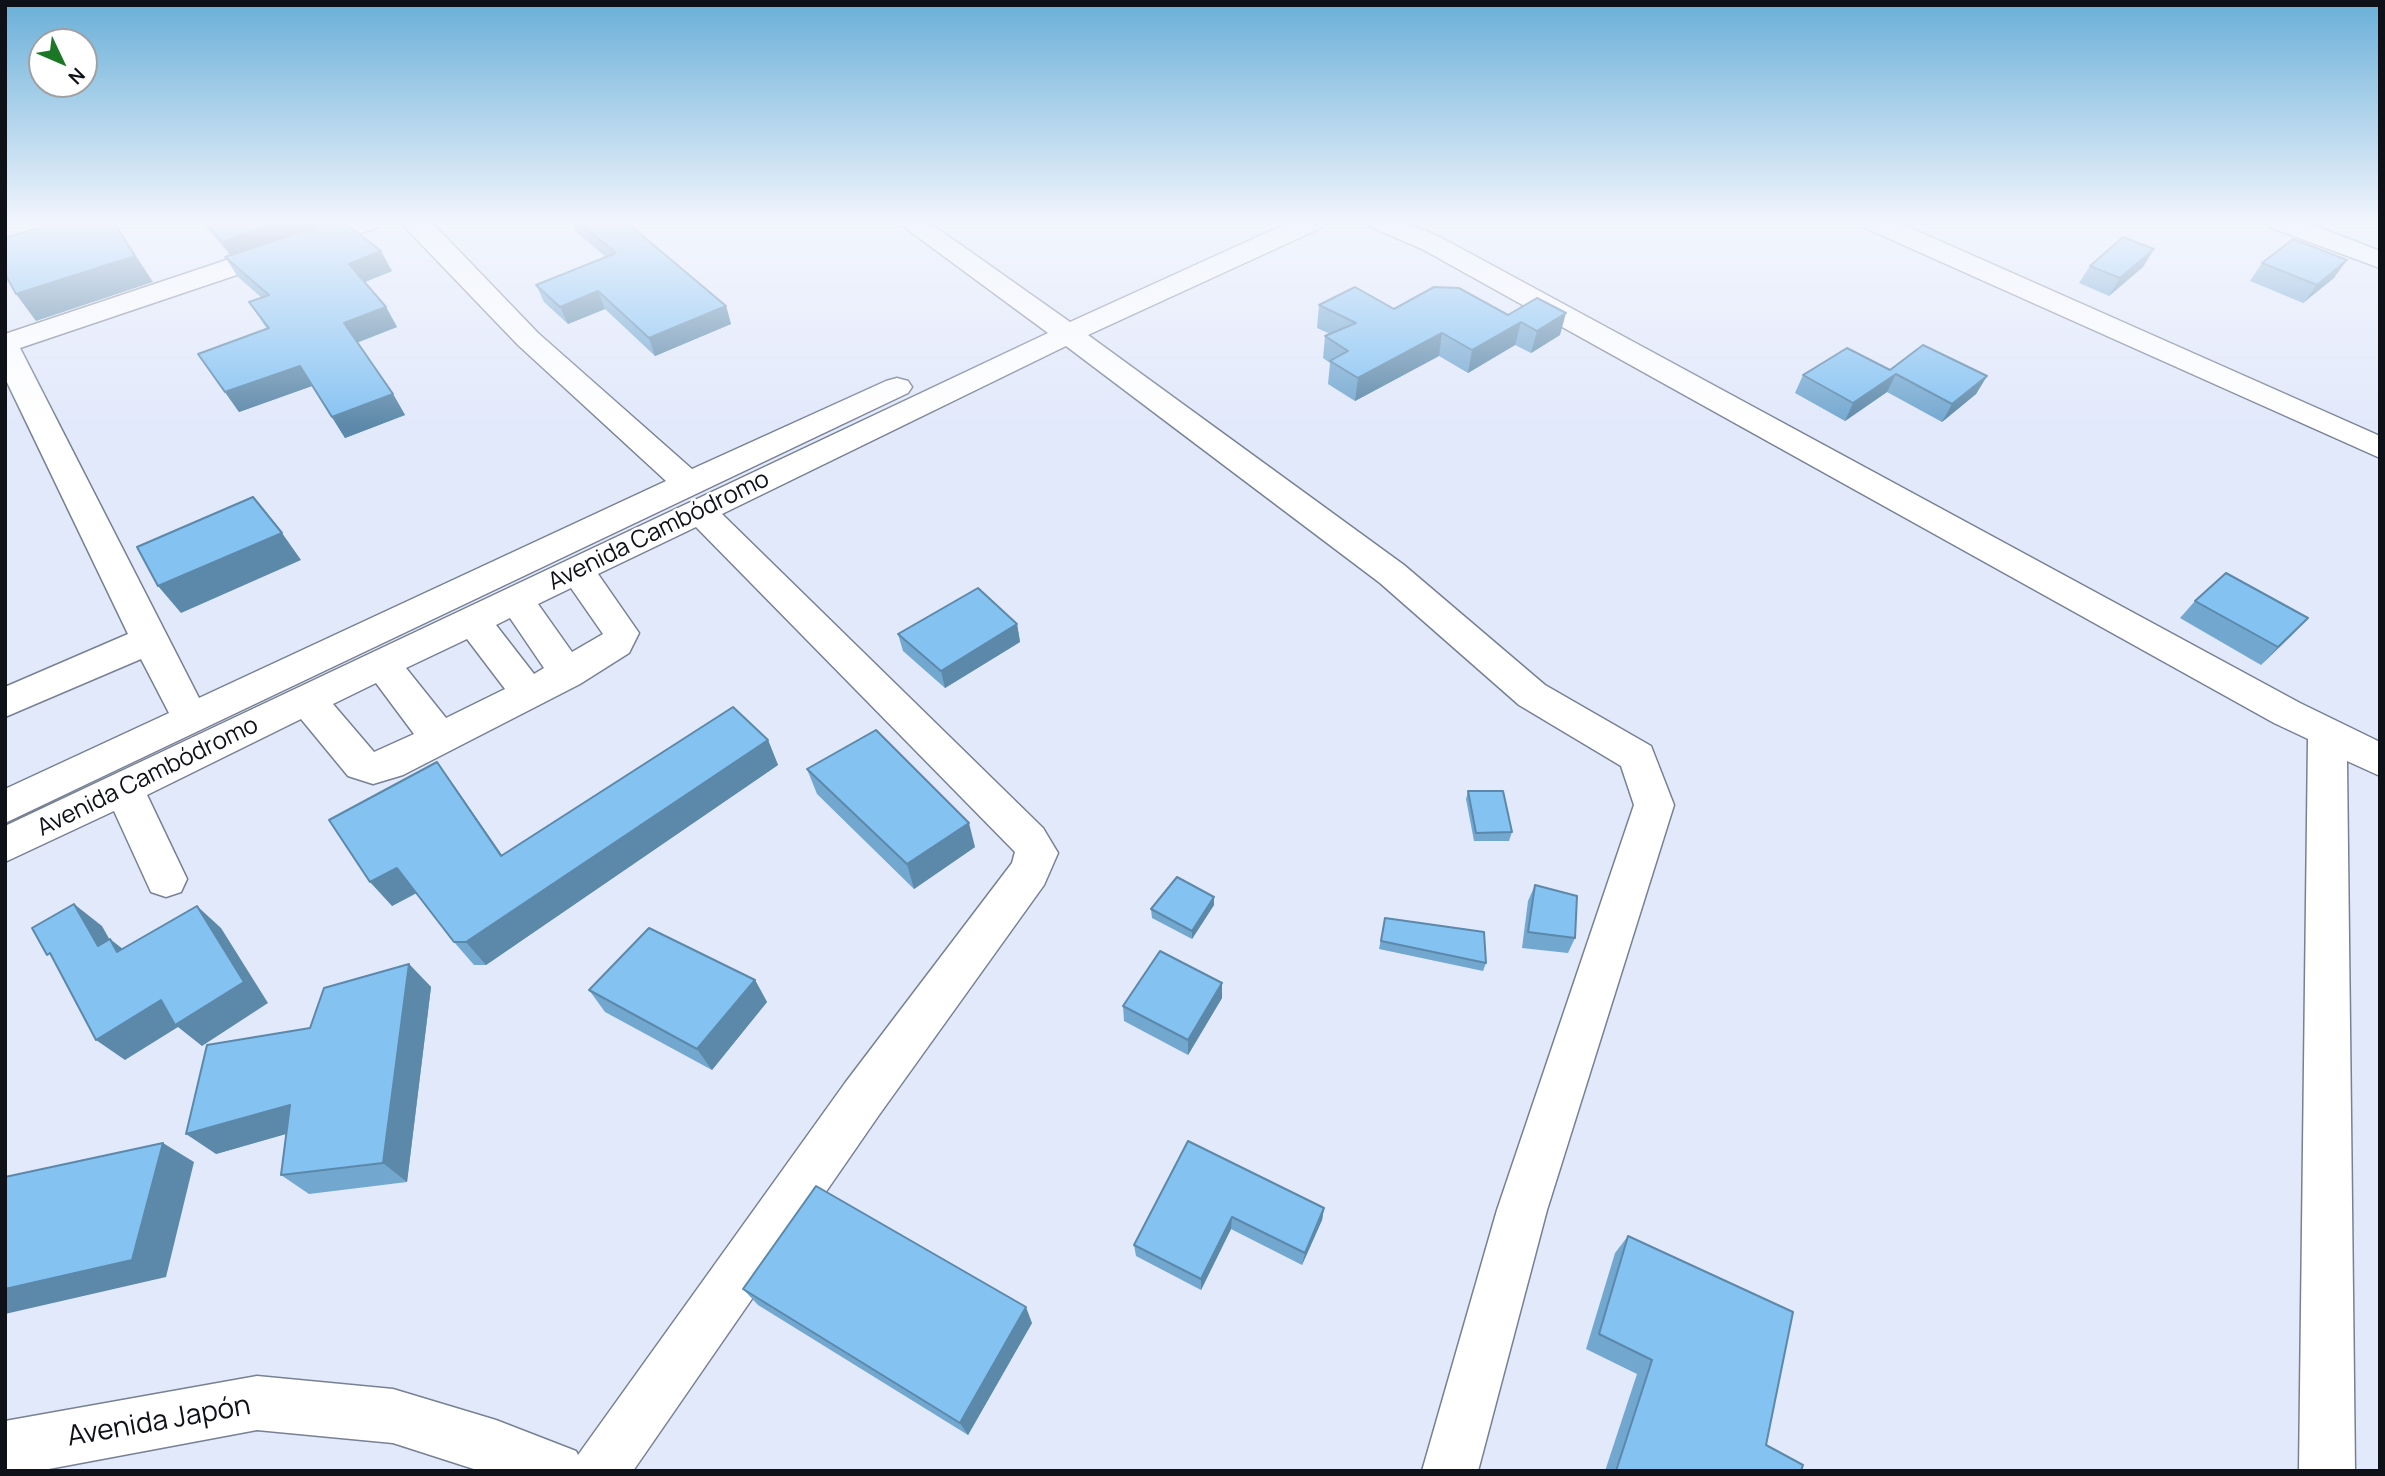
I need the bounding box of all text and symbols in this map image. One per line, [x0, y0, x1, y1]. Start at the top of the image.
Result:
north arrow [28, 28, 98, 98]
text: N [63, 62, 91, 90]
street label: Avenida Cambódromo [544, 465, 774, 597]
street label: Avenida Cambódromo [33, 711, 263, 843]
street label: Avenida Japón [65, 1389, 253, 1455]

